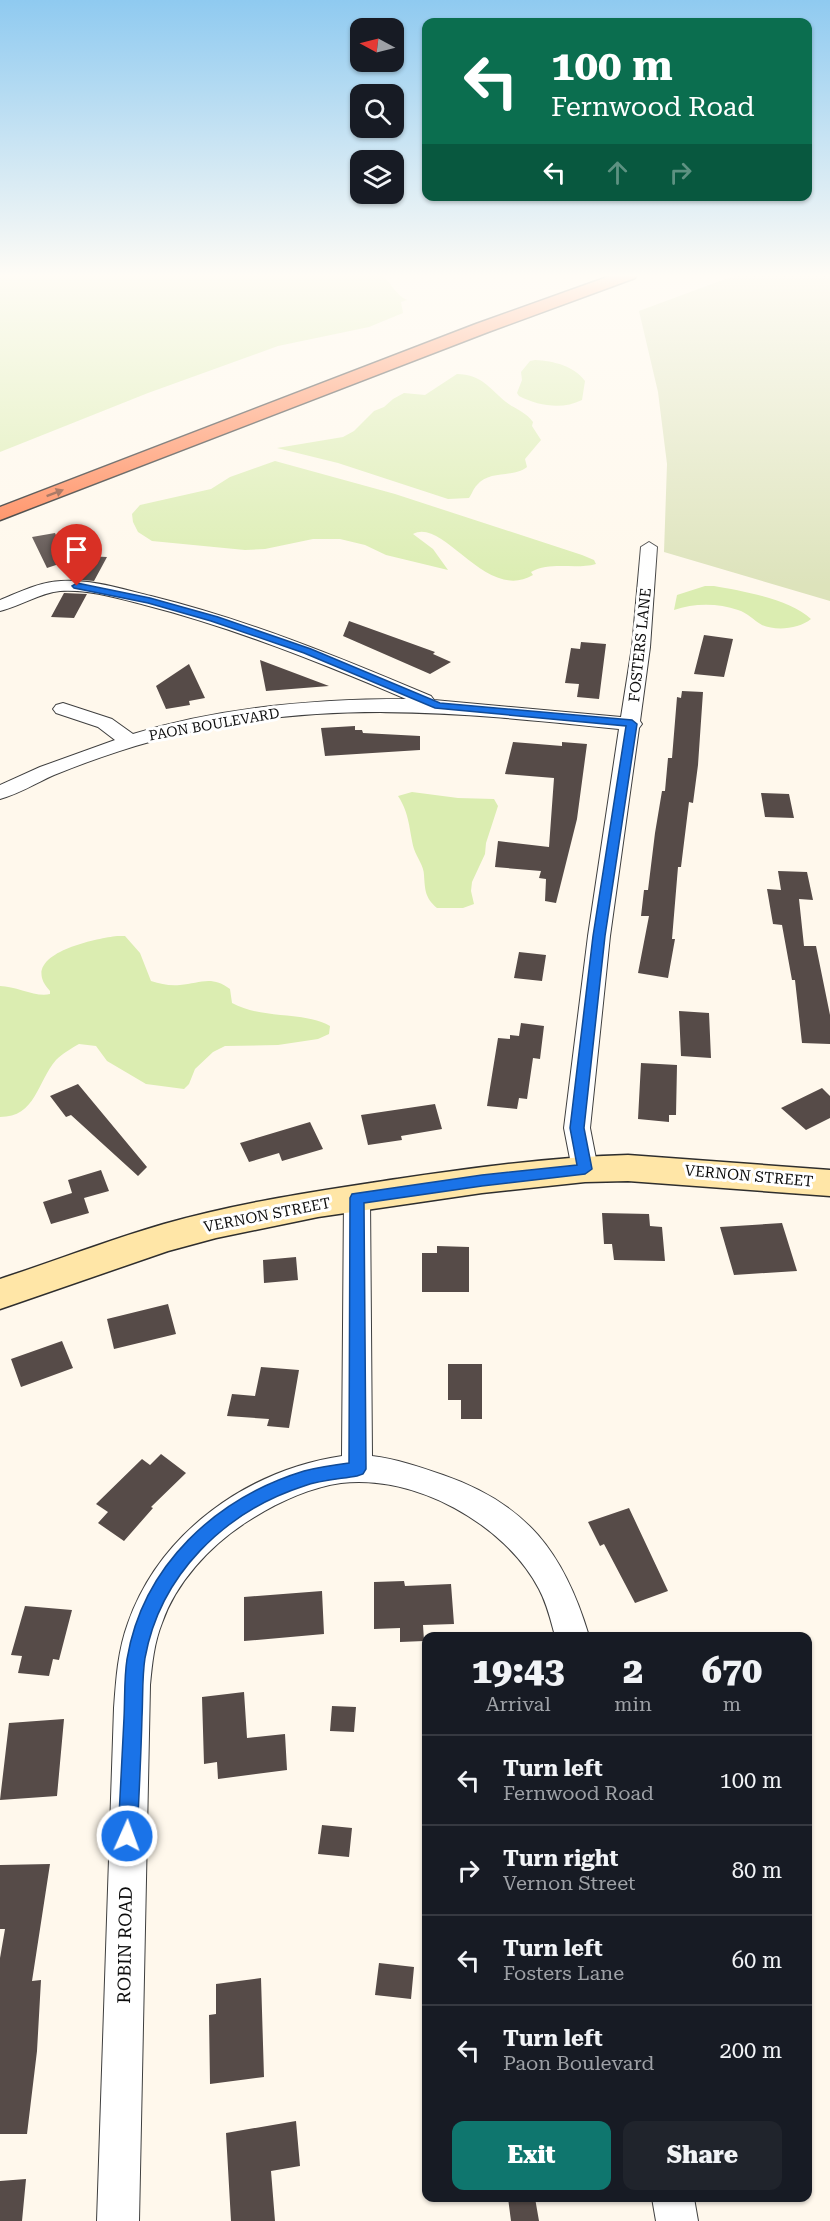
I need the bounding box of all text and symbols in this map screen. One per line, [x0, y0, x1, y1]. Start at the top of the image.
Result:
north arrow [350, 18, 404, 72]
map controls [350, 18, 404, 204]
text: 100 m [551, 41, 673, 90]
icon: left [452, 42, 530, 120]
button: search [350, 84, 404, 138]
text: Fernwood Road [551, 91, 754, 123]
button: layers [350, 150, 404, 204]
icon: left [538, 156, 571, 189]
icon: ahead [601, 156, 634, 189]
icon: right [664, 156, 697, 189]
one-way arrow [46, 488, 64, 498]
pin [51, 524, 102, 586]
icon: arrive [60, 533, 93, 566]
street label: FOSTERS LANE [625, 587, 655, 703]
street label: PAON BOULEVARD [147, 705, 281, 743]
street label: VERNON STREET [684, 1161, 814, 1191]
street label: VERNON STREET [202, 1194, 332, 1236]
text: 19:43 [472, 1650, 564, 1692]
text: 2 [623, 1650, 643, 1692]
text: 670 [702, 1650, 762, 1692]
text: Arrival [486, 1692, 551, 1716]
text: min [614, 1692, 652, 1716]
text: m [723, 1692, 741, 1716]
text: Turn left [503, 1756, 603, 1781]
icon: left [452, 1764, 485, 1797]
text: 100 m [719, 1768, 782, 1793]
text: Fernwood Road [503, 1781, 654, 1805]
position arrow [95, 1804, 159, 1868]
text: Turn right [503, 1846, 618, 1871]
icon: right [452, 1854, 485, 1887]
text: 80 m [732, 1858, 782, 1883]
text: Vernon Street [503, 1871, 636, 1895]
street label: ROBIN ROAD [113, 1886, 136, 2004]
text: Turn left [503, 1936, 603, 1961]
icon: left [452, 1944, 485, 1977]
text: 60 m [732, 1948, 782, 1973]
text: Fosters Lane [503, 1961, 624, 1985]
text: Turn left [503, 2026, 603, 2051]
icon: left [452, 2034, 485, 2067]
text: 200 m [719, 2038, 782, 2063]
text: Paon Boulevard [503, 2051, 654, 2075]
button: Exit [452, 2121, 611, 2190]
button: Share [623, 2121, 782, 2190]

